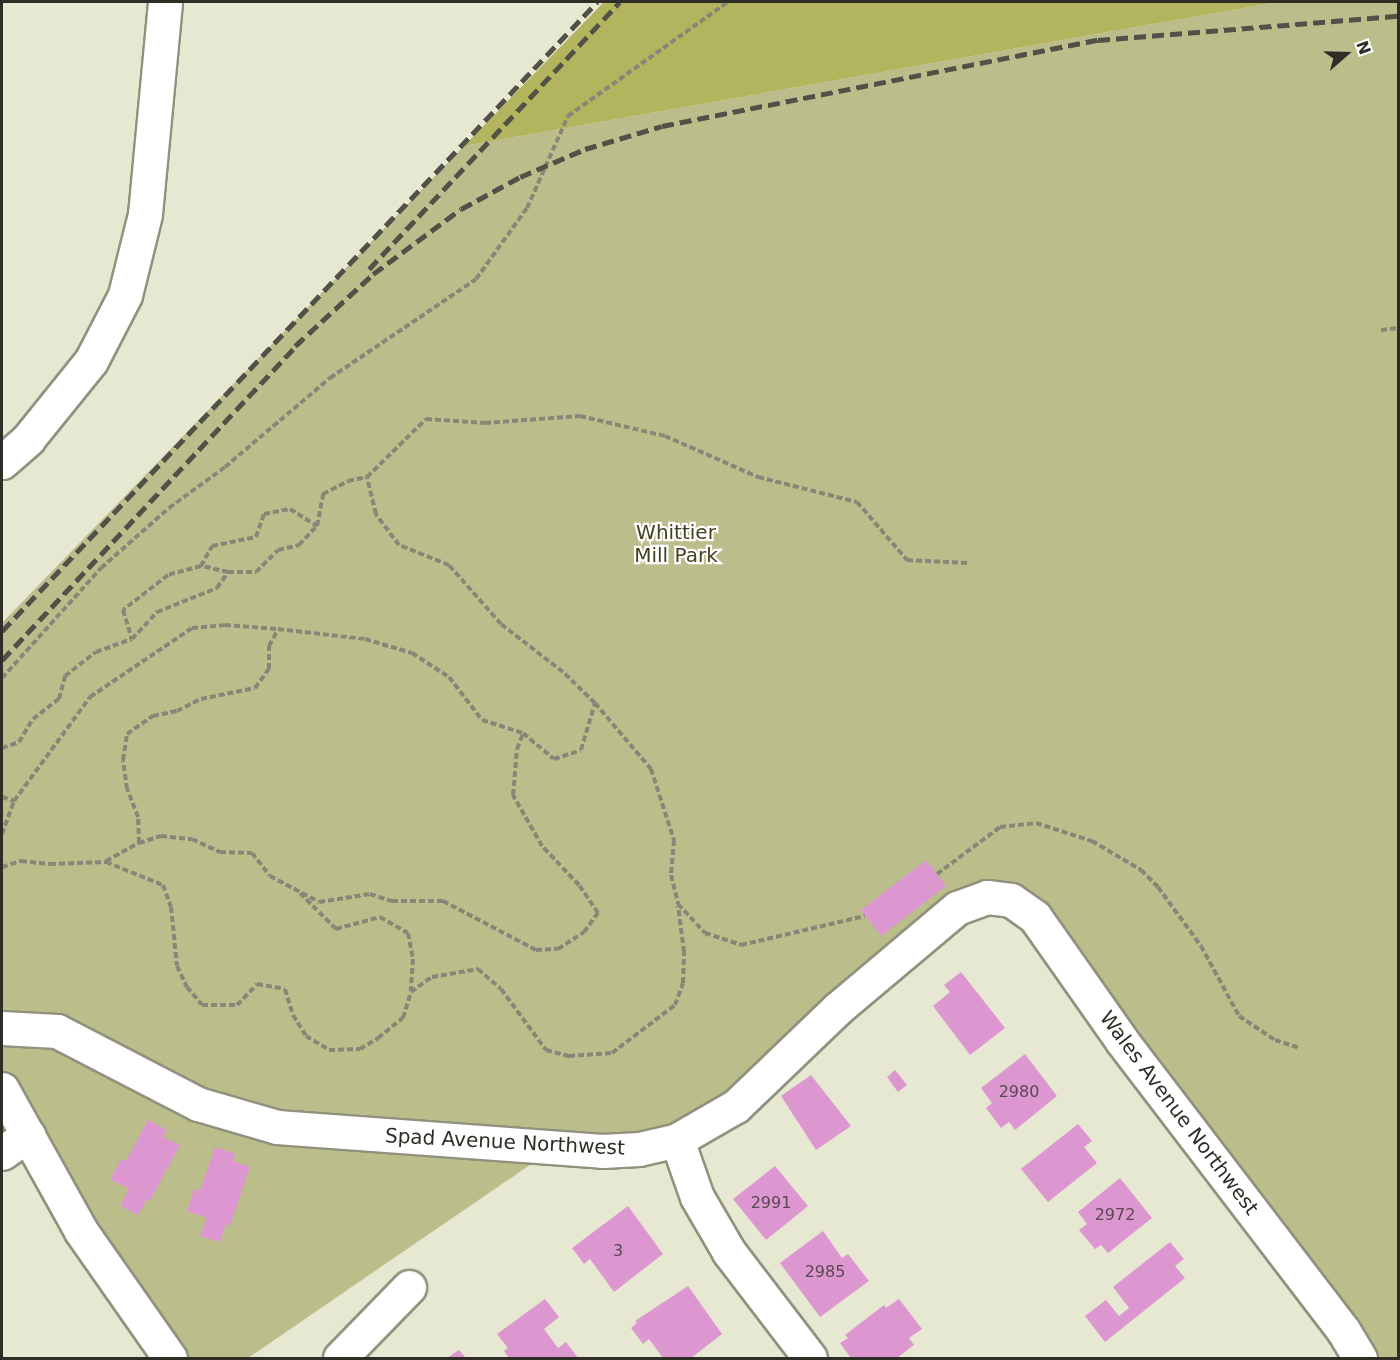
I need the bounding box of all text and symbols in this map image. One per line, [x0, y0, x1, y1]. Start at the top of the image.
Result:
north arrow [1316, 24, 1376, 84]
text: N [1352, 38, 1375, 57]
park label: Whittier Mill Park [634, 521, 718, 568]
street label: Wales Avenue Northwest [1095, 1006, 1263, 1220]
house number: 2980 [999, 1082, 1039, 1102]
street label: Spad Avenue Northwest [384, 1124, 626, 1160]
house number: 2991 [751, 1193, 791, 1213]
house number: 2972 [1095, 1205, 1135, 1225]
house number: 3 [613, 1241, 623, 1261]
house number: 2985 [805, 1262, 845, 1282]

